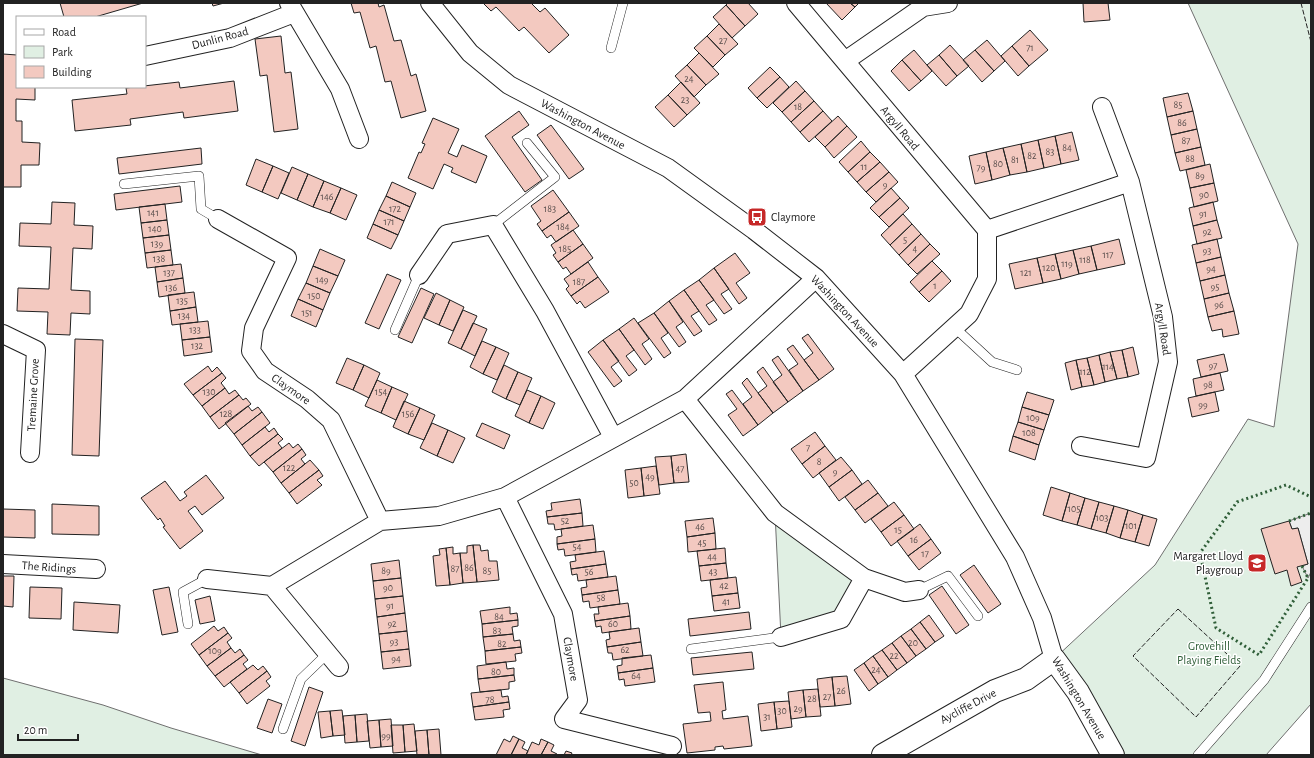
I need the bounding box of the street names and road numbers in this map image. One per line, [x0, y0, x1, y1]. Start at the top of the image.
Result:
street label: Dunlin Road [191, 25, 249, 51]
street label: Washington Avenue [539, 97, 627, 151]
street label: Argyll Road [877, 104, 922, 153]
street label: Washington Avenue [809, 273, 881, 349]
street label: Argyll Road [1152, 302, 1173, 356]
street label: Tremaine Grove [25, 358, 41, 432]
street label: Claymore [269, 371, 313, 407]
street label: The Ridings [21, 559, 77, 575]
street label: Claymore [560, 636, 581, 682]
street label: Washington Avenue [1050, 655, 1108, 741]
street label: Aycliffe Drive [938, 686, 999, 727]

